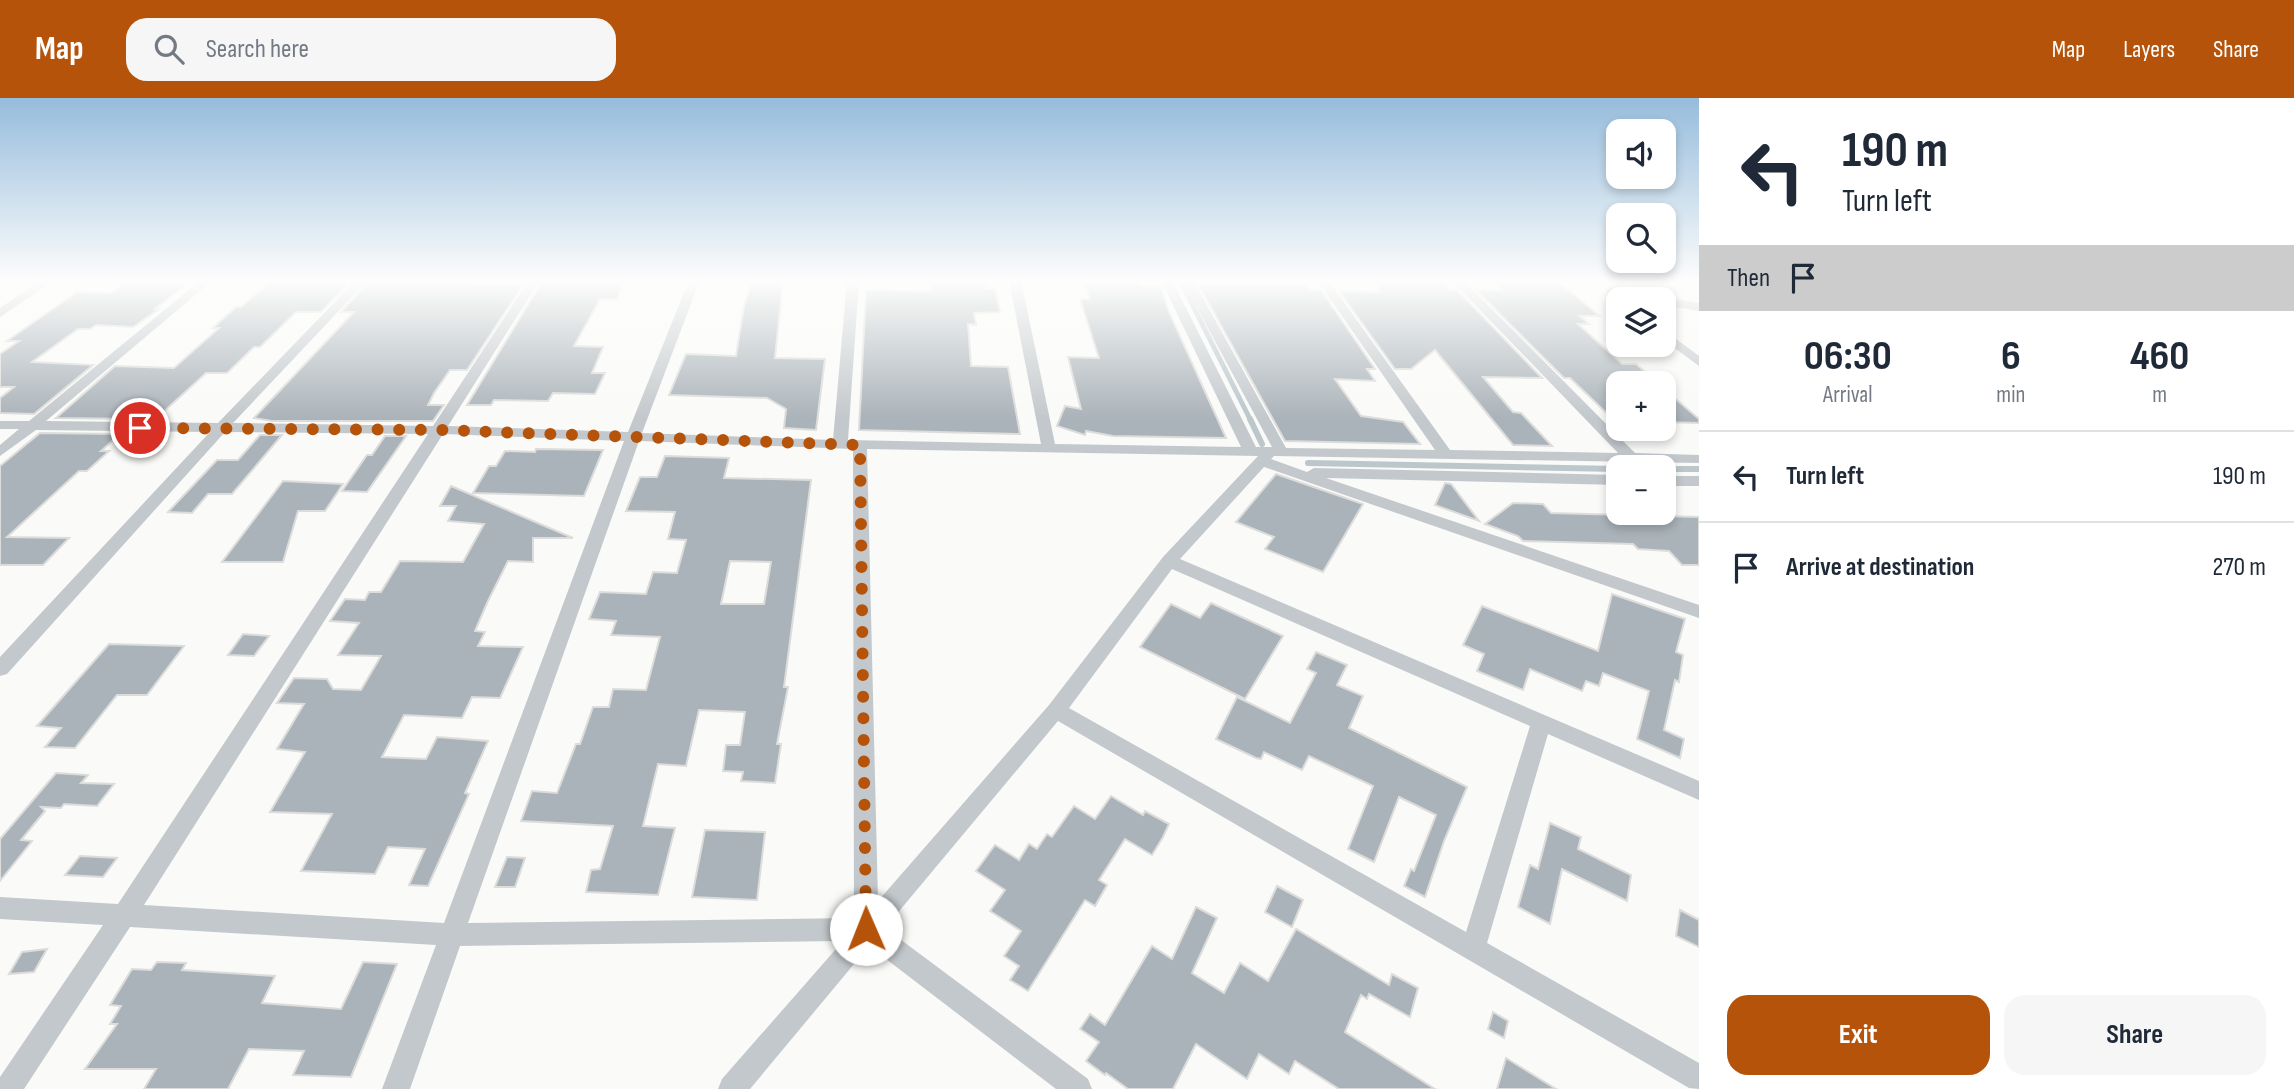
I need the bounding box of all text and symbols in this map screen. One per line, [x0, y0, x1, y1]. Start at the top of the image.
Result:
search box [126, 18, 616, 81]
text: Map [35, 29, 84, 69]
icon: search [150, 30, 188, 68]
text: Search here [206, 34, 309, 65]
text: Map [2052, 35, 2085, 64]
text: Layers [2123, 35, 2175, 64]
text: Share [2213, 35, 2259, 64]
map controls [1606, 119, 1676, 525]
button: sound [1606, 119, 1676, 189]
text: 190 m [1842, 122, 1948, 181]
icon: left [1727, 126, 1818, 217]
text: Turn left [1842, 182, 1932, 221]
button: search [1606, 203, 1676, 273]
icon: arrive [1784, 259, 1822, 297]
text: Then [1727, 263, 1770, 294]
button: layers [1606, 287, 1676, 357]
text: 06:30 [1804, 331, 1892, 382]
text: 6 [2001, 331, 2021, 382]
text: 460 [2130, 331, 2189, 382]
button: + [1606, 371, 1676, 441]
text: Arrival [1823, 381, 1872, 409]
text: min [1996, 381, 2025, 409]
text: m [2152, 381, 2167, 409]
pin [110, 398, 170, 458]
icon: arrive [121, 409, 159, 447]
button: − [1606, 455, 1676, 525]
icon: left [1727, 458, 1765, 496]
text: Turn left [1786, 461, 1864, 492]
text: 190 m [2213, 461, 2266, 492]
icon: arrive [1727, 549, 1765, 587]
text: Arrive at destination [1786, 552, 1974, 583]
text: 270 m [2213, 552, 2266, 583]
position arrow [829, 892, 903, 966]
button: Exit [1727, 995, 1990, 1075]
button: Share [2004, 995, 2266, 1075]

